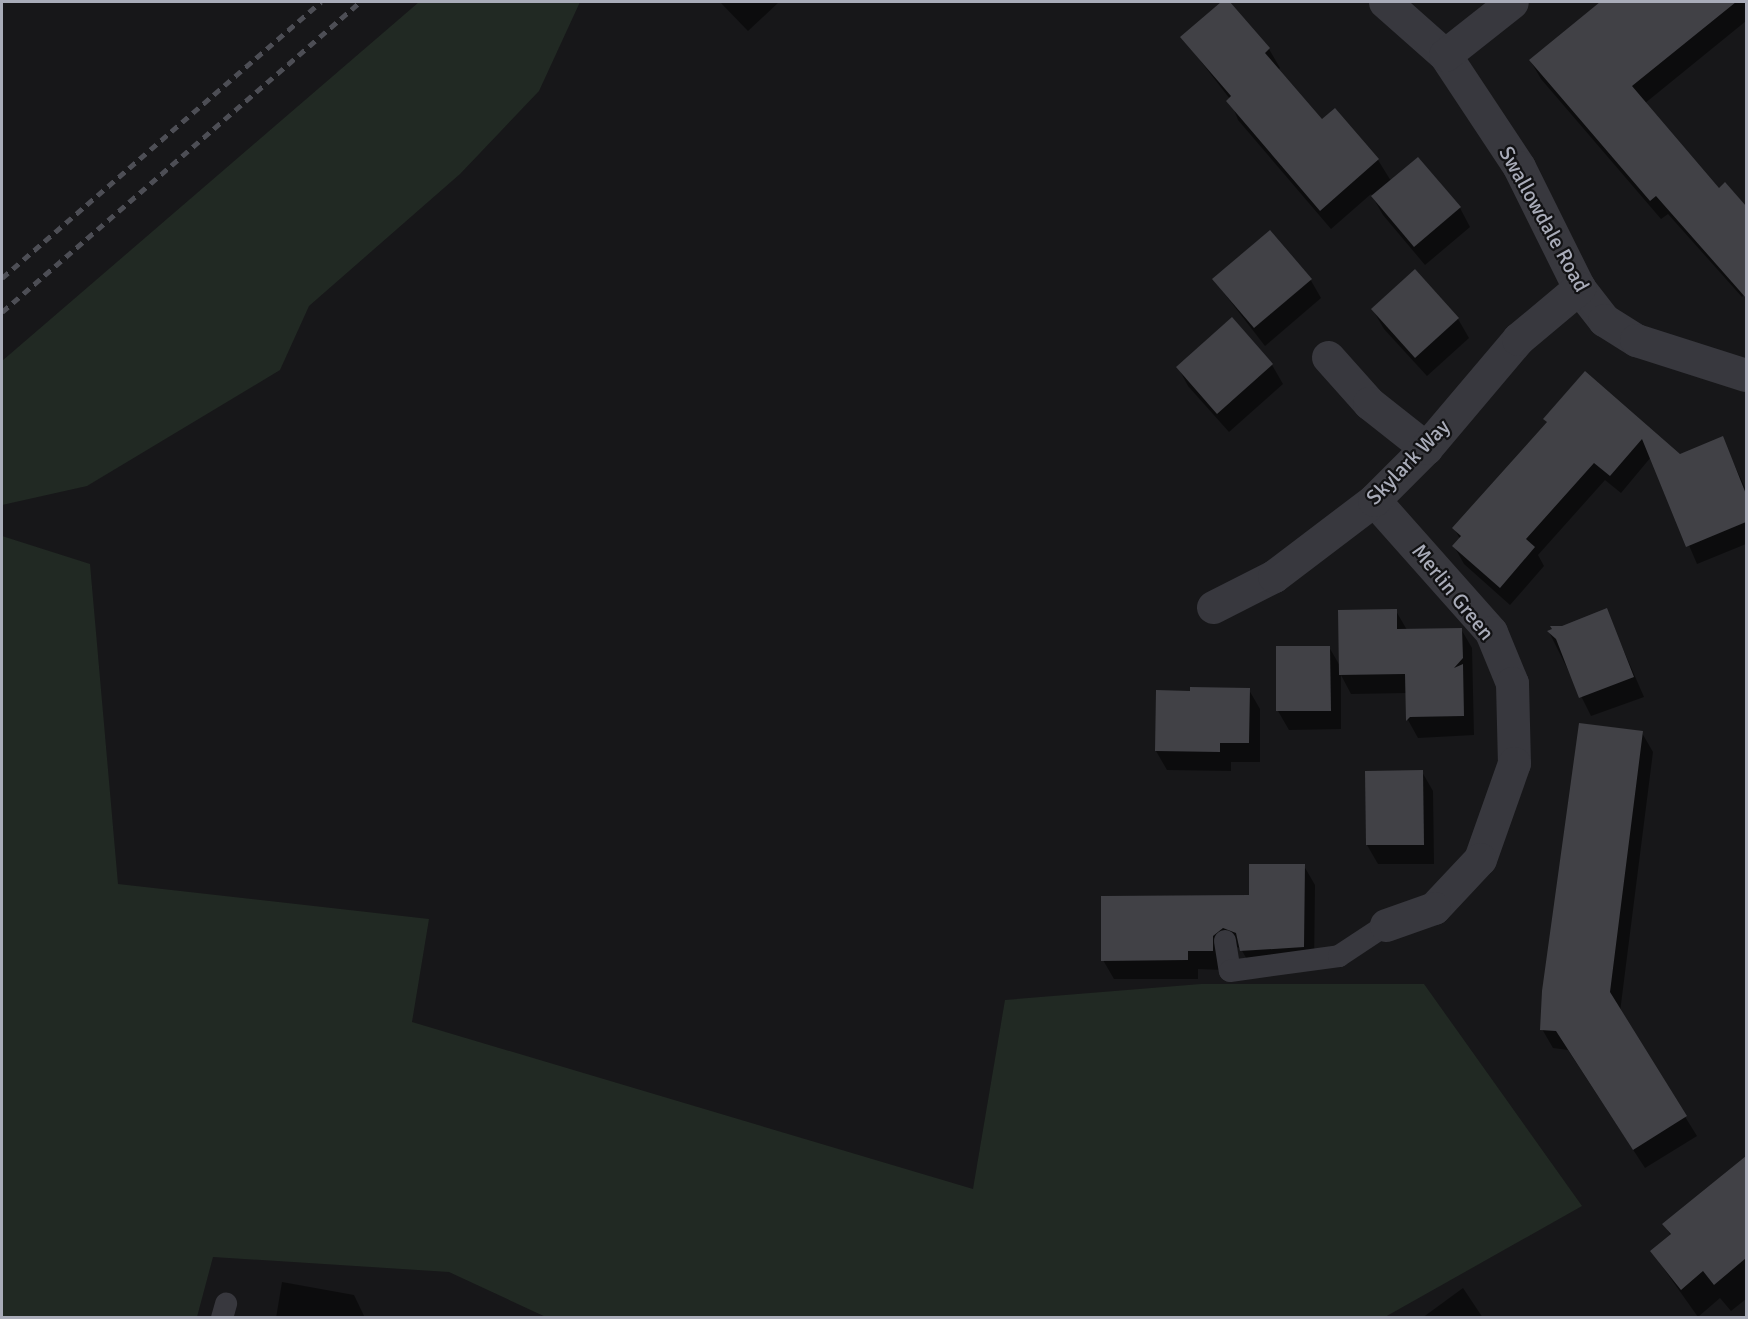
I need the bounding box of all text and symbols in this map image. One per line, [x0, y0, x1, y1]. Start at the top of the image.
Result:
street label: Swallowdale Road [1494, 142, 1594, 296]
street label: Skylark Way [1361, 414, 1455, 510]
street label: Merlin Green [1407, 539, 1499, 645]

